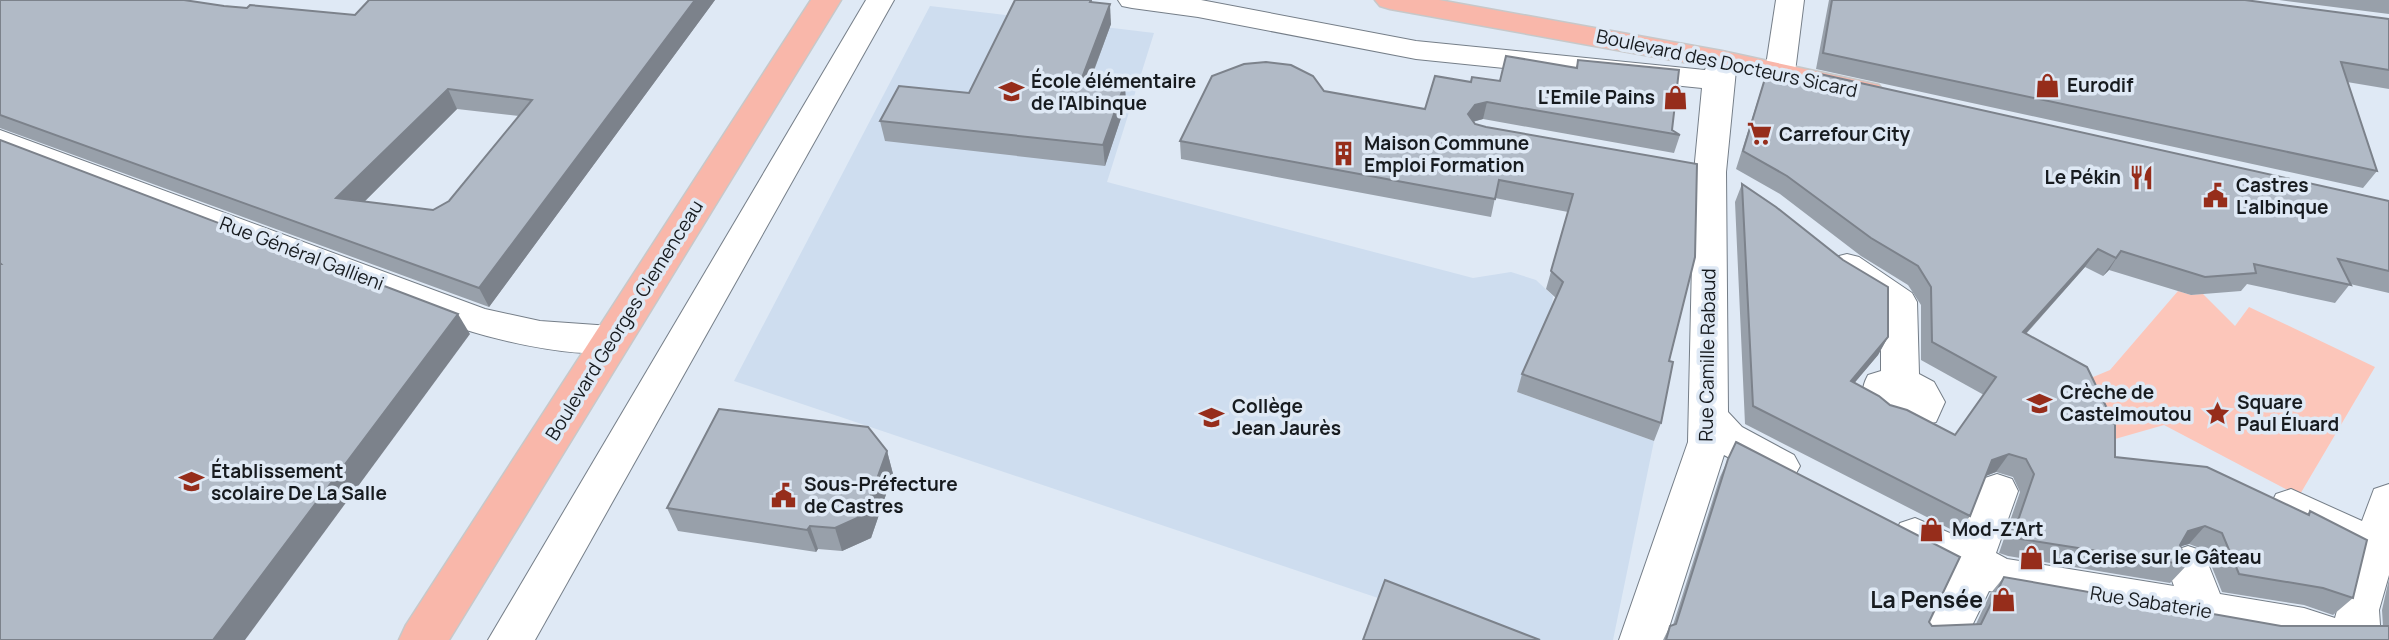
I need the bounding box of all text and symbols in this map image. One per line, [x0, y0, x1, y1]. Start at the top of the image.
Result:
street label: Boulevard des Docteurs Sicard [1594, 23, 1860, 103]
place label: École élémentaire de l'Albinque [1031, 68, 1196, 116]
shop icon: Eurodif [2033, 71, 2061, 99]
place label: Eurodif [2067, 72, 2133, 98]
school or university icon: École élémentaire de l'Albinque [997, 78, 1025, 106]
shop icon: L'Emile Pains [1661, 83, 1689, 111]
place label: L'Emile Pains [1538, 84, 1655, 110]
supermarket icon: Carrefour City [1745, 120, 1773, 148]
place label: Carrefour City [1779, 121, 1910, 147]
place label: Maison Commune Emploi Formation [1364, 130, 1529, 178]
building icon: Maison Commune Emploi Formation [1330, 140, 1358, 168]
restaurant icon: Le Pékin [2127, 163, 2155, 191]
place label: Le Pékin [2045, 164, 2121, 190]
place label: Castres L'albinque [2236, 172, 2328, 220]
public building icon: Castres L'albinque [2202, 182, 2230, 210]
street label: Boulevard Georges Clemenceau [539, 195, 709, 445]
street label: Rue Général Gallieni [216, 210, 388, 296]
street label: Rue Camille Rabaud [1692, 268, 1722, 442]
place label: Crèche de Castelmoutou [2060, 379, 2192, 427]
school or university icon: Crèche de Castelmoutou [2026, 389, 2054, 417]
place label: Square Paul Éluard [2237, 389, 2339, 437]
place label: Collège Jean Jaurès [1232, 393, 1341, 441]
place icon: Square Paul Éluard [2203, 399, 2231, 427]
school or university icon: Collège Jean Jaurès [1198, 403, 1226, 431]
place label: Établissement scolaire De La Salle [211, 458, 387, 506]
school or university icon: Établissement scolaire De La Salle [177, 468, 205, 496]
place label: Sous-Préfecture de Castres [804, 471, 958, 519]
public building icon: Sous-Préfecture de Castres [770, 481, 798, 509]
shop icon: Mod-Z'Art [1918, 515, 1946, 543]
place label: Mod-Z'Art [1952, 516, 2044, 542]
shop icon: La Cerise sur le Gâteau [2018, 543, 2046, 571]
place label: La Cerise sur le Gâteau [2052, 544, 2262, 570]
street label: Rue Sabaterie [2088, 580, 2214, 624]
place label: La Pensée [1870, 583, 1983, 615]
shop icon: La Pensée [1989, 586, 2017, 614]

